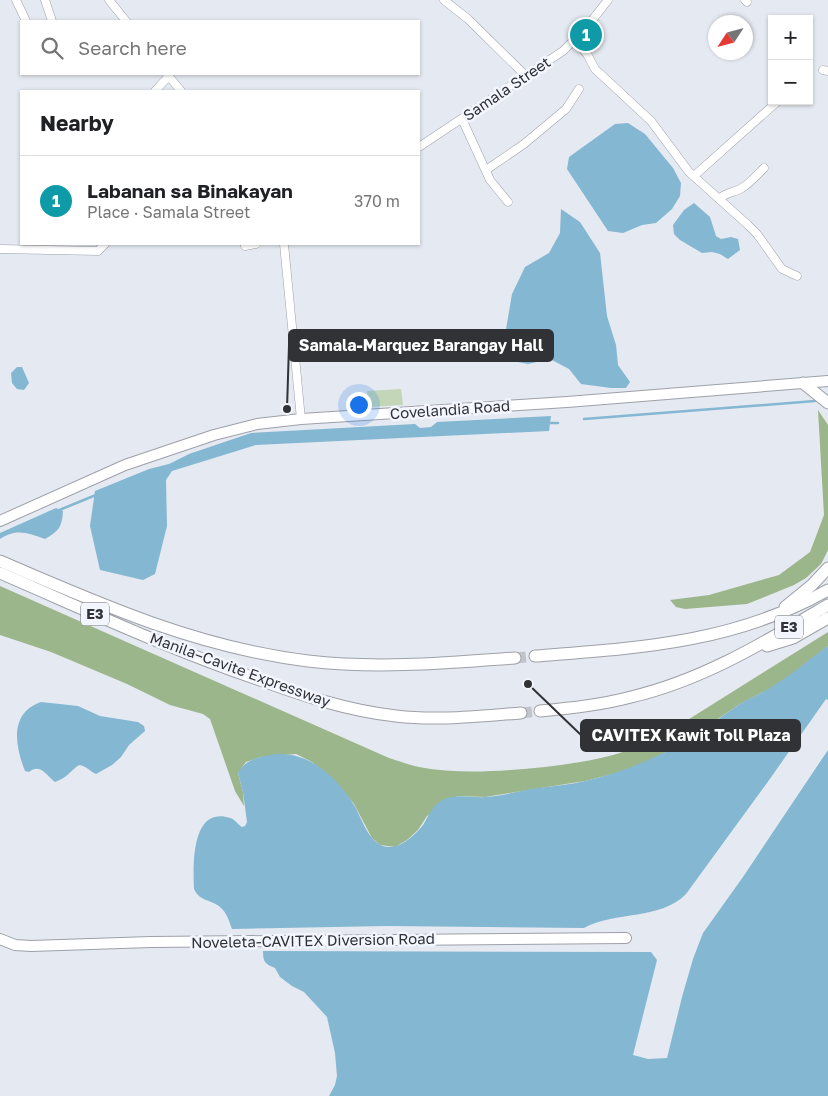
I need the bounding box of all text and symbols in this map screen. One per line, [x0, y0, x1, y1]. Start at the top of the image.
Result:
north arrow [708, 15, 753, 60]
map controls [768, 15, 813, 105]
button: + [768, 15, 813, 60]
pin: 1 [570, 16, 602, 54]
search box [20, 20, 420, 75]
icon: search [38, 34, 66, 62]
text: Search here [78, 36, 187, 59]
street label: Samala Street [459, 52, 553, 124]
button: − [768, 60, 813, 105]
text: Nearby [40, 110, 114, 136]
text: Labanan sa Binakayan [87, 179, 293, 202]
text: 1 [52, 191, 60, 211]
text: 370 m [354, 191, 400, 211]
text: Place · Samala Street [87, 202, 250, 222]
callout: Samala-Marquez Barangay Hall [289, 330, 553, 361]
text: Samala-Marquez Barangay Hall [299, 335, 544, 355]
your location [346, 392, 372, 418]
street label: Covelandia Road [389, 396, 511, 422]
road number: E3 [81, 602, 109, 626]
road number: E3 [775, 616, 803, 638]
street label: Manila–Cavite Expressway [148, 628, 333, 710]
callout: CAVITEX Kawit Toll Plaza [581, 720, 800, 751]
text: CAVITEX Kawit Toll Plaza [592, 725, 790, 745]
street label: Noveleta-CAVITEX Diversion Road [191, 929, 435, 951]

